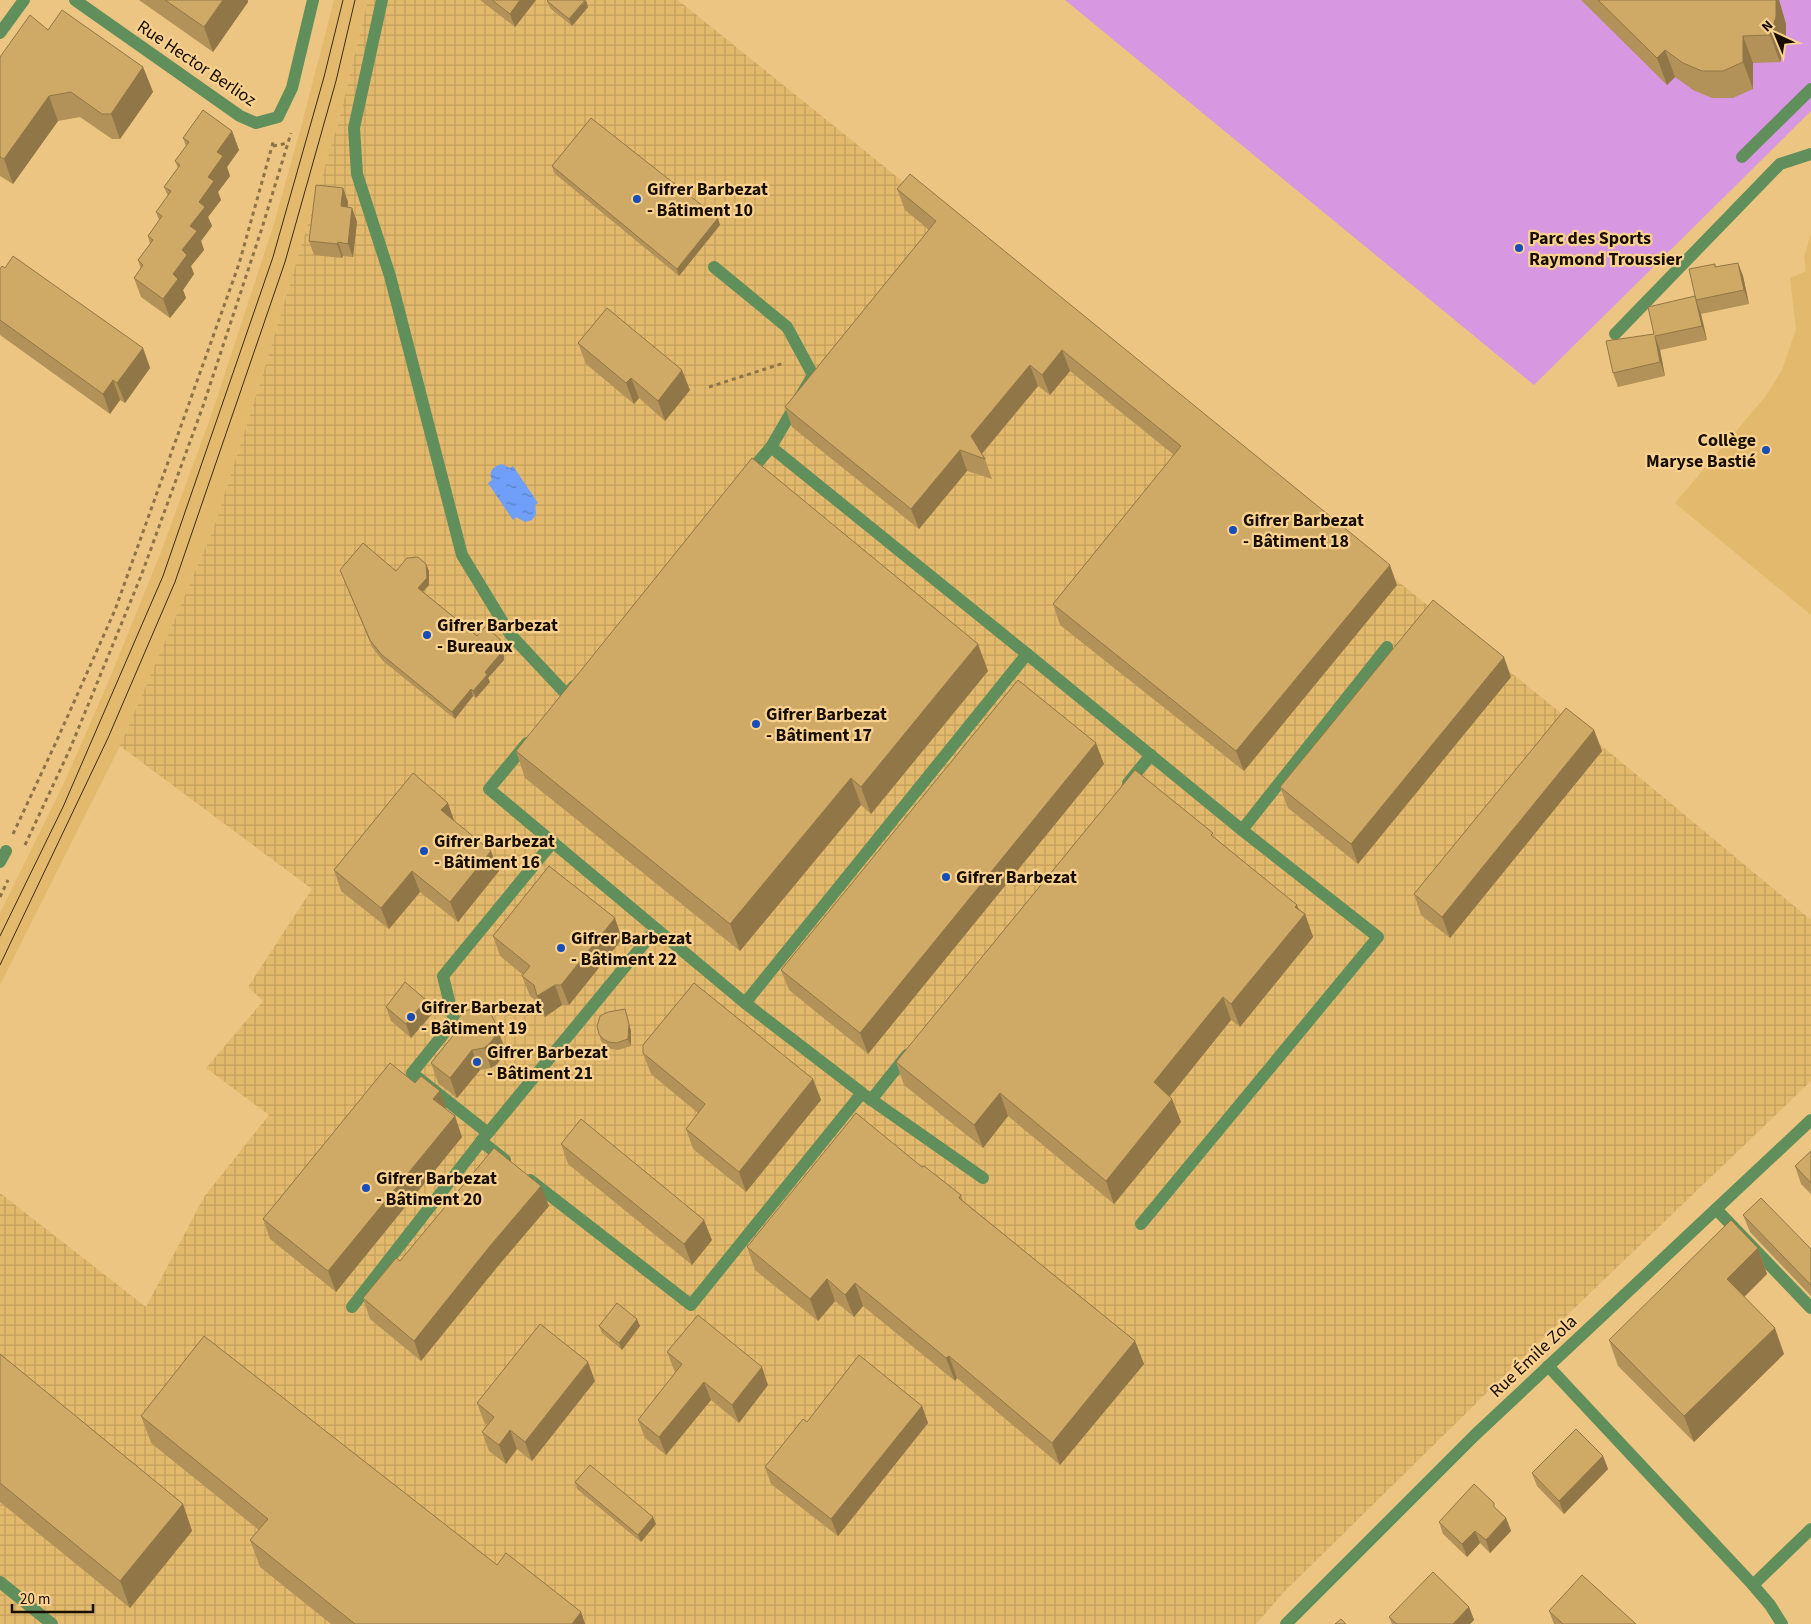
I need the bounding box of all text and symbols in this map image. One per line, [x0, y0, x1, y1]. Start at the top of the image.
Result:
north arrow [1751, 10, 1801, 60]
street label: Rue Hector Berlioz [132, 14, 262, 113]
text: N [1757, 16, 1778, 37]
place label: Gifrer Barbezat - Bâtiment 10 [647, 177, 768, 223]
marker: Gifrer Barbezat - Bâtiment 10 [631, 193, 643, 205]
place label: Parc des Sports Raymond Troussier [1529, 226, 1683, 272]
marker: Parc des Sports Raymond Troussier [1513, 242, 1525, 254]
place label: Collège Maryse Bastié [1646, 428, 1756, 474]
marker: Collège Maryse Bastié [1760, 444, 1772, 456]
place label: Gifrer Barbezat - Bâtiment 18 [1243, 508, 1364, 554]
marker: Gifrer Barbezat - Bâtiment 18 [1227, 524, 1239, 536]
place label: Gifrer Barbezat - Bureaux [437, 613, 558, 659]
marker: Gifrer Barbezat - Bureaux [421, 629, 433, 641]
place label: Gifrer Barbezat - Bâtiment 17 [766, 702, 887, 748]
marker: Gifrer Barbezat - Bâtiment 17 [750, 718, 762, 730]
place label: Gifrer Barbezat - Bâtiment 16 [434, 829, 555, 875]
marker: Gifrer Barbezat - Bâtiment 16 [418, 845, 430, 857]
place label: Gifrer Barbezat [956, 865, 1077, 890]
marker: Gifrer Barbezat [940, 871, 952, 883]
place label: Gifrer Barbezat - Bâtiment 22 [571, 926, 692, 972]
marker: Gifrer Barbezat - Bâtiment 22 [555, 942, 567, 954]
place label: Gifrer Barbezat - Bâtiment 19 [421, 995, 542, 1041]
marker: Gifrer Barbezat - Bâtiment 19 [405, 1011, 417, 1023]
place label: Gifrer Barbezat - Bâtiment 21 [487, 1040, 608, 1086]
marker: Gifrer Barbezat - Bâtiment 21 [471, 1056, 483, 1068]
place label: Gifrer Barbezat - Bâtiment 20 [376, 1166, 497, 1212]
marker: Gifrer Barbezat - Bâtiment 20 [360, 1182, 372, 1194]
street label: Rue Émile Zola [1484, 1309, 1583, 1403]
scale bar [12, 1582, 94, 1614]
text: 20 m [20, 1589, 50, 1610]

